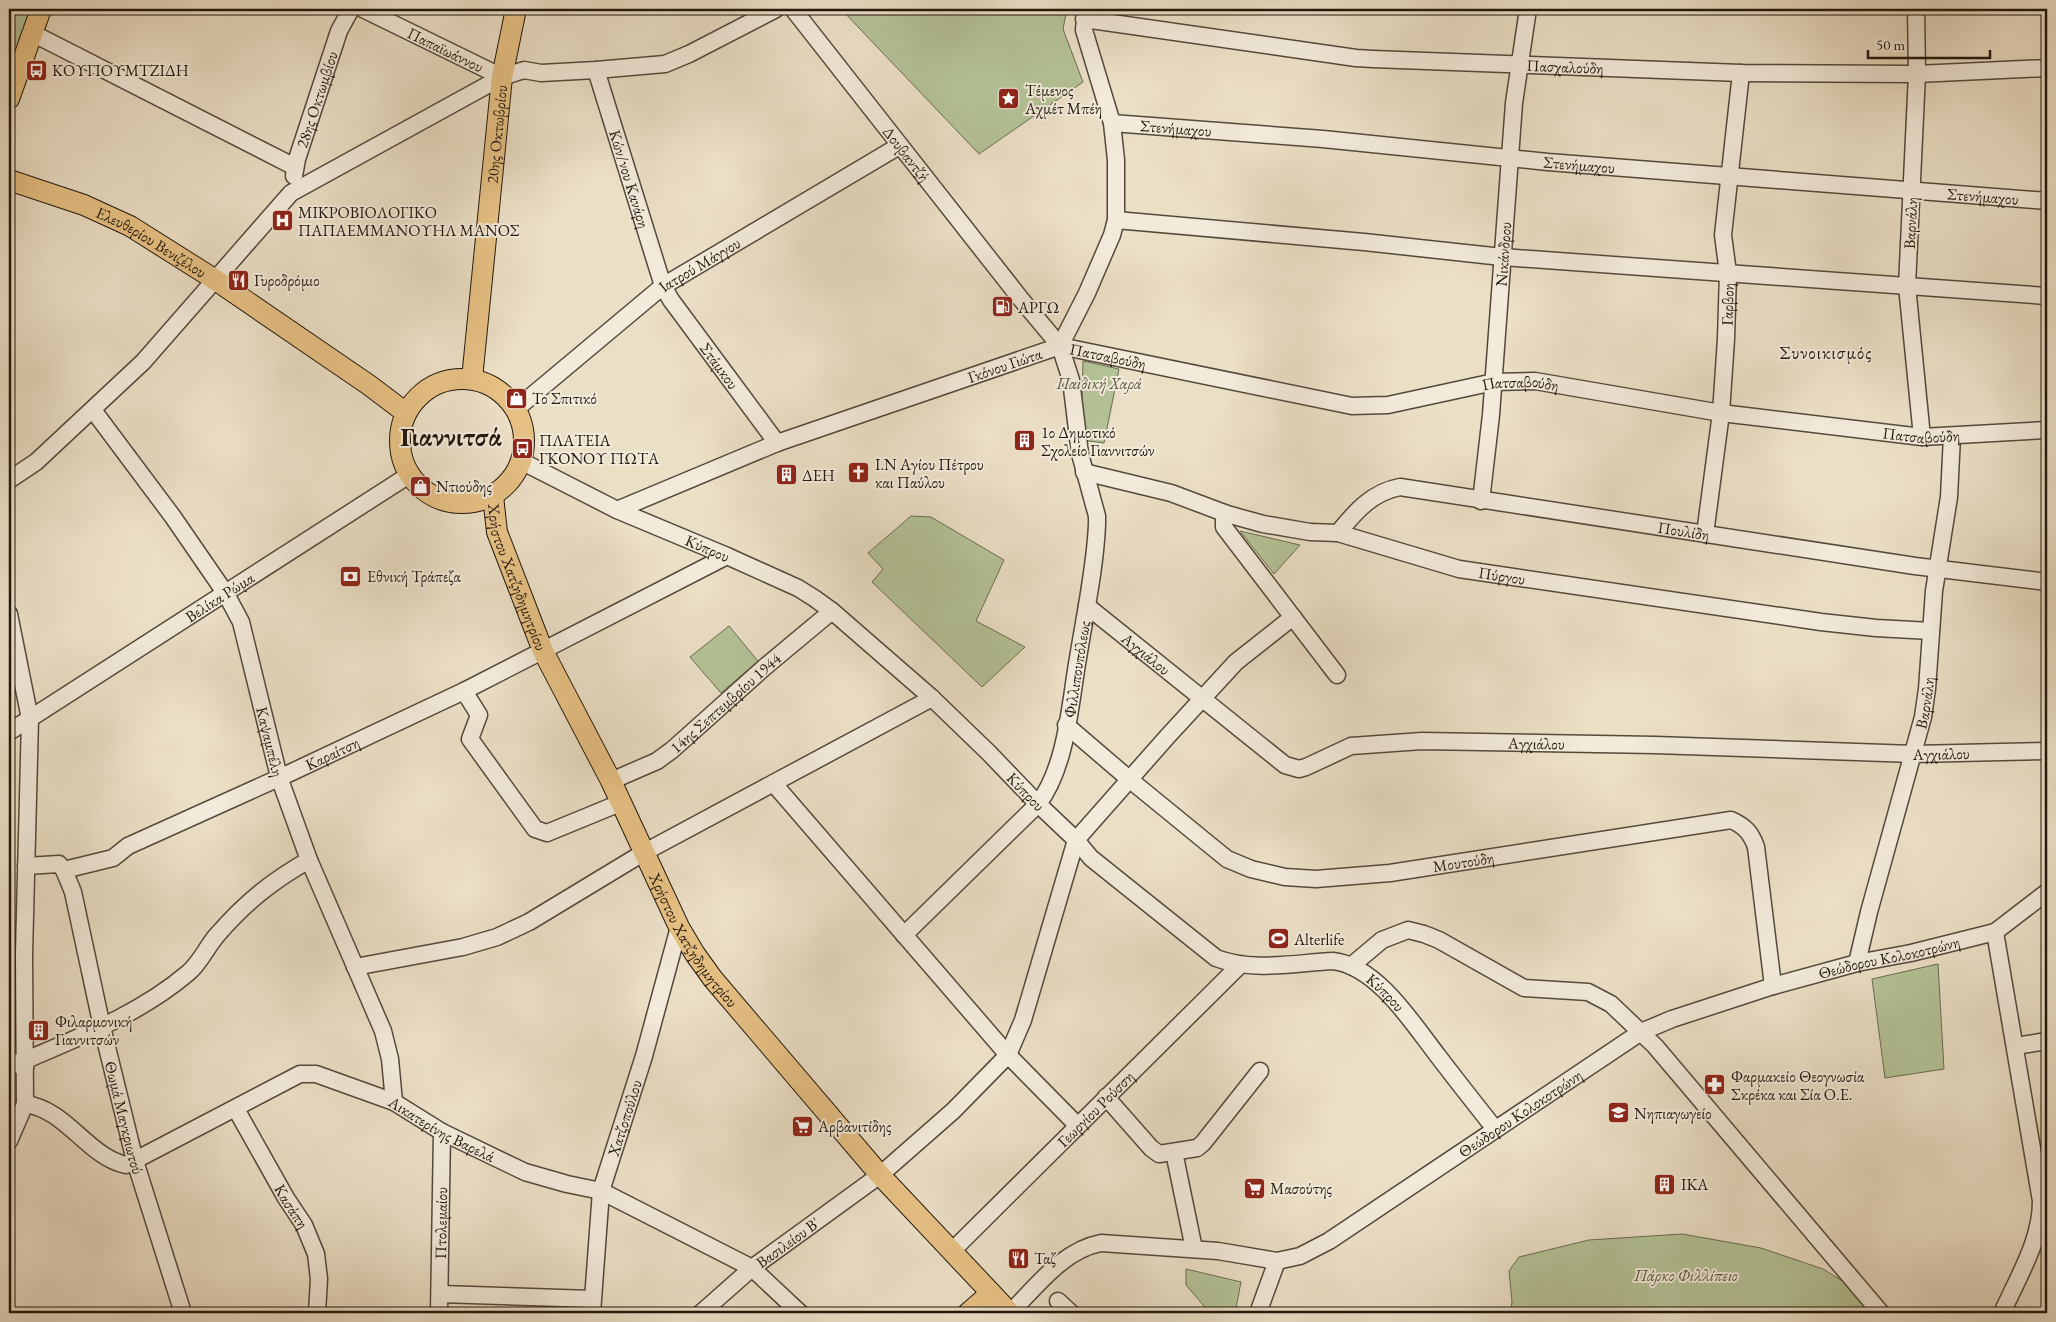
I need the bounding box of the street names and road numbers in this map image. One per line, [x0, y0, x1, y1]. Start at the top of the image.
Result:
street label: Παπαϊωάννου [404, 22, 487, 77]
street label: 28ης Οκτωμβίου [291, 48, 343, 151]
street label: Πασχαλούδη [1526, 55, 1604, 79]
street label: 20ης Οκτωβρίου [481, 84, 512, 185]
street label: Στενήμαχου [1139, 115, 1212, 142]
street label: Δουβαντζή [878, 122, 935, 186]
street label: Κών/νου Κανάρη [604, 127, 654, 231]
street label: Στενήμαχου [1543, 152, 1616, 178]
street label: Στενήμαχου [1946, 183, 2019, 210]
street label: Βαρνάλη [1899, 196, 1922, 250]
street label: Ελευθερίου Βενιζέλου [93, 202, 210, 283]
street label: Νικάνδρου [1491, 221, 1516, 287]
street label: Ιατρού Μάγγου [654, 232, 744, 297]
street label: Γαρβοη [1716, 283, 1739, 326]
street label: Στάμκου [695, 338, 743, 393]
street label: Πατσαβούδη [1068, 338, 1148, 374]
street label: Γκόνου Γιώτα [965, 343, 1045, 388]
street label: Πατσαβούδη [1480, 371, 1561, 396]
street label: Πατσαβούδη [1881, 422, 1961, 448]
street label: Χρήστου Χατζηδημητρίου [483, 502, 552, 654]
street label: Πουλίδη [1656, 517, 1711, 545]
street label: Κύπρου [682, 530, 733, 567]
street label: Πύργου [1477, 562, 1527, 590]
street label: Βελίκα Ρώμα [181, 567, 259, 627]
street label: Φιλλιπουπόλεως [1059, 618, 1095, 719]
street label: Αγχιάλου [1116, 627, 1175, 680]
street label: 14ης Σεπτεμβρίου 1944 [666, 648, 786, 758]
street label: Βαρνάλη [1910, 676, 1939, 731]
street label: Καψαμπέλη [251, 704, 289, 779]
street label: Καραίτση [302, 732, 363, 775]
street label: Αγχιάλου [1507, 732, 1565, 754]
street label: Αγχιάλου [1912, 743, 1970, 765]
street label: Κύπρου [1002, 768, 1049, 816]
street label: Μουτούδη [1431, 847, 1496, 877]
street label: Χρήστου Χατζηδημητρίου [644, 868, 742, 1012]
street label: Θεώδορου Κολοκοτρώνη [1816, 931, 1962, 984]
street label: Κύπρου [1362, 969, 1410, 1016]
street label: Θωμά Μαγκριωτού [100, 1059, 149, 1177]
street label: Θεώδορου Κολοκοτρώνη [1454, 1064, 1586, 1162]
street label: Γεωργίου Ρούσση [1053, 1066, 1139, 1152]
street label: Χατζοπούλου [602, 1077, 647, 1160]
street label: Αικατερίνης Βαρελά [384, 1091, 499, 1167]
street label: Κασάπη [269, 1180, 313, 1233]
street label: Πτολεμαίου [430, 1187, 452, 1259]
street label: Βασιλείου Β' [752, 1212, 824, 1273]

